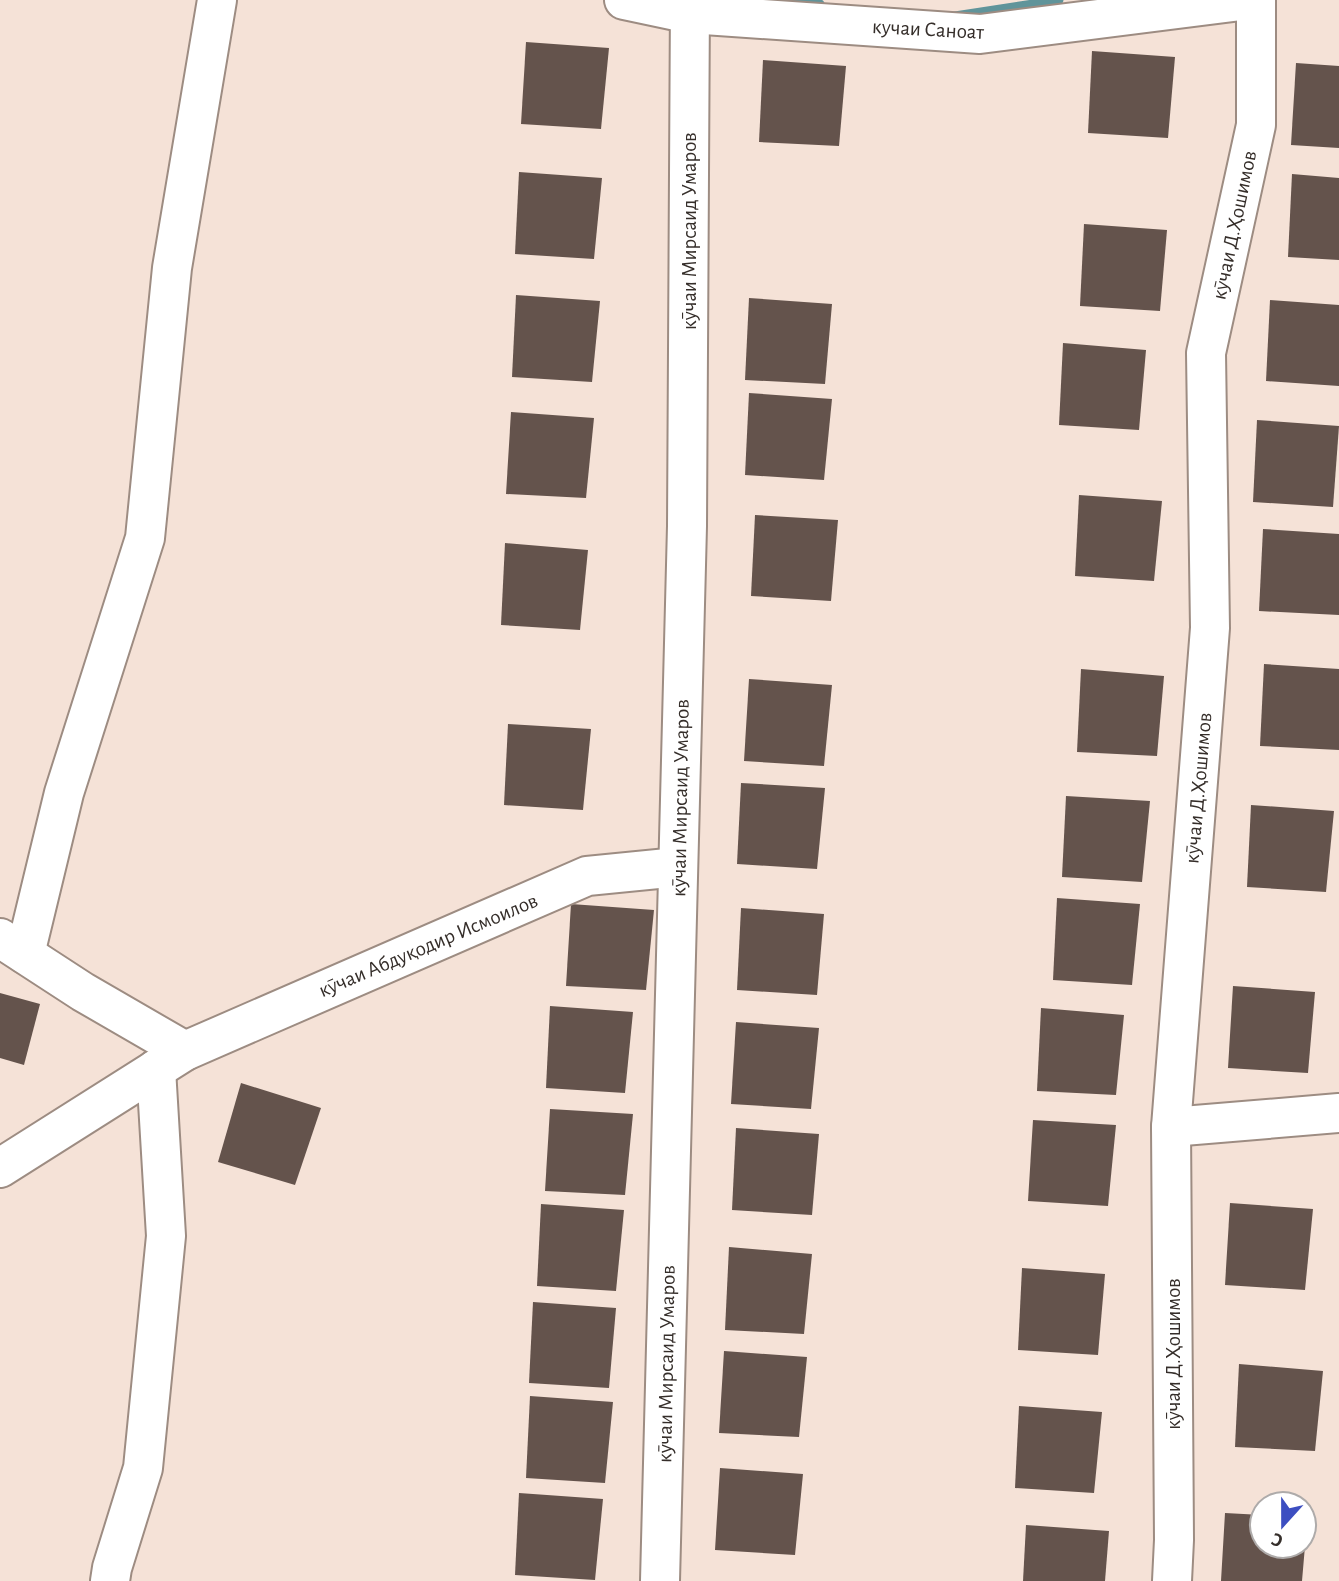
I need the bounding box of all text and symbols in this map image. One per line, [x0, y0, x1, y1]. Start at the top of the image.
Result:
street label: кучаи Саноат [872, 16, 985, 43]
street label: кӯчаи Мирсаид Умаров [679, 132, 700, 330]
street label: кӯчаи Д.Ҳошимов [1208, 149, 1261, 301]
street label: кӯчаи Мирсаид Умаров [668, 699, 693, 897]
street label: кӯчаи Д.Ҳошимов [1181, 712, 1216, 865]
street label: кӯчаи Абдуқодир Исмоилов [316, 890, 541, 1001]
street label: кӯчаи Мирсаид Умаров [654, 1265, 679, 1463]
street label: кӯчаи Д.Ҳошимов [1163, 1278, 1184, 1430]
north arrow [1248, 1490, 1318, 1560]
text: С [1269, 1529, 1286, 1550]

